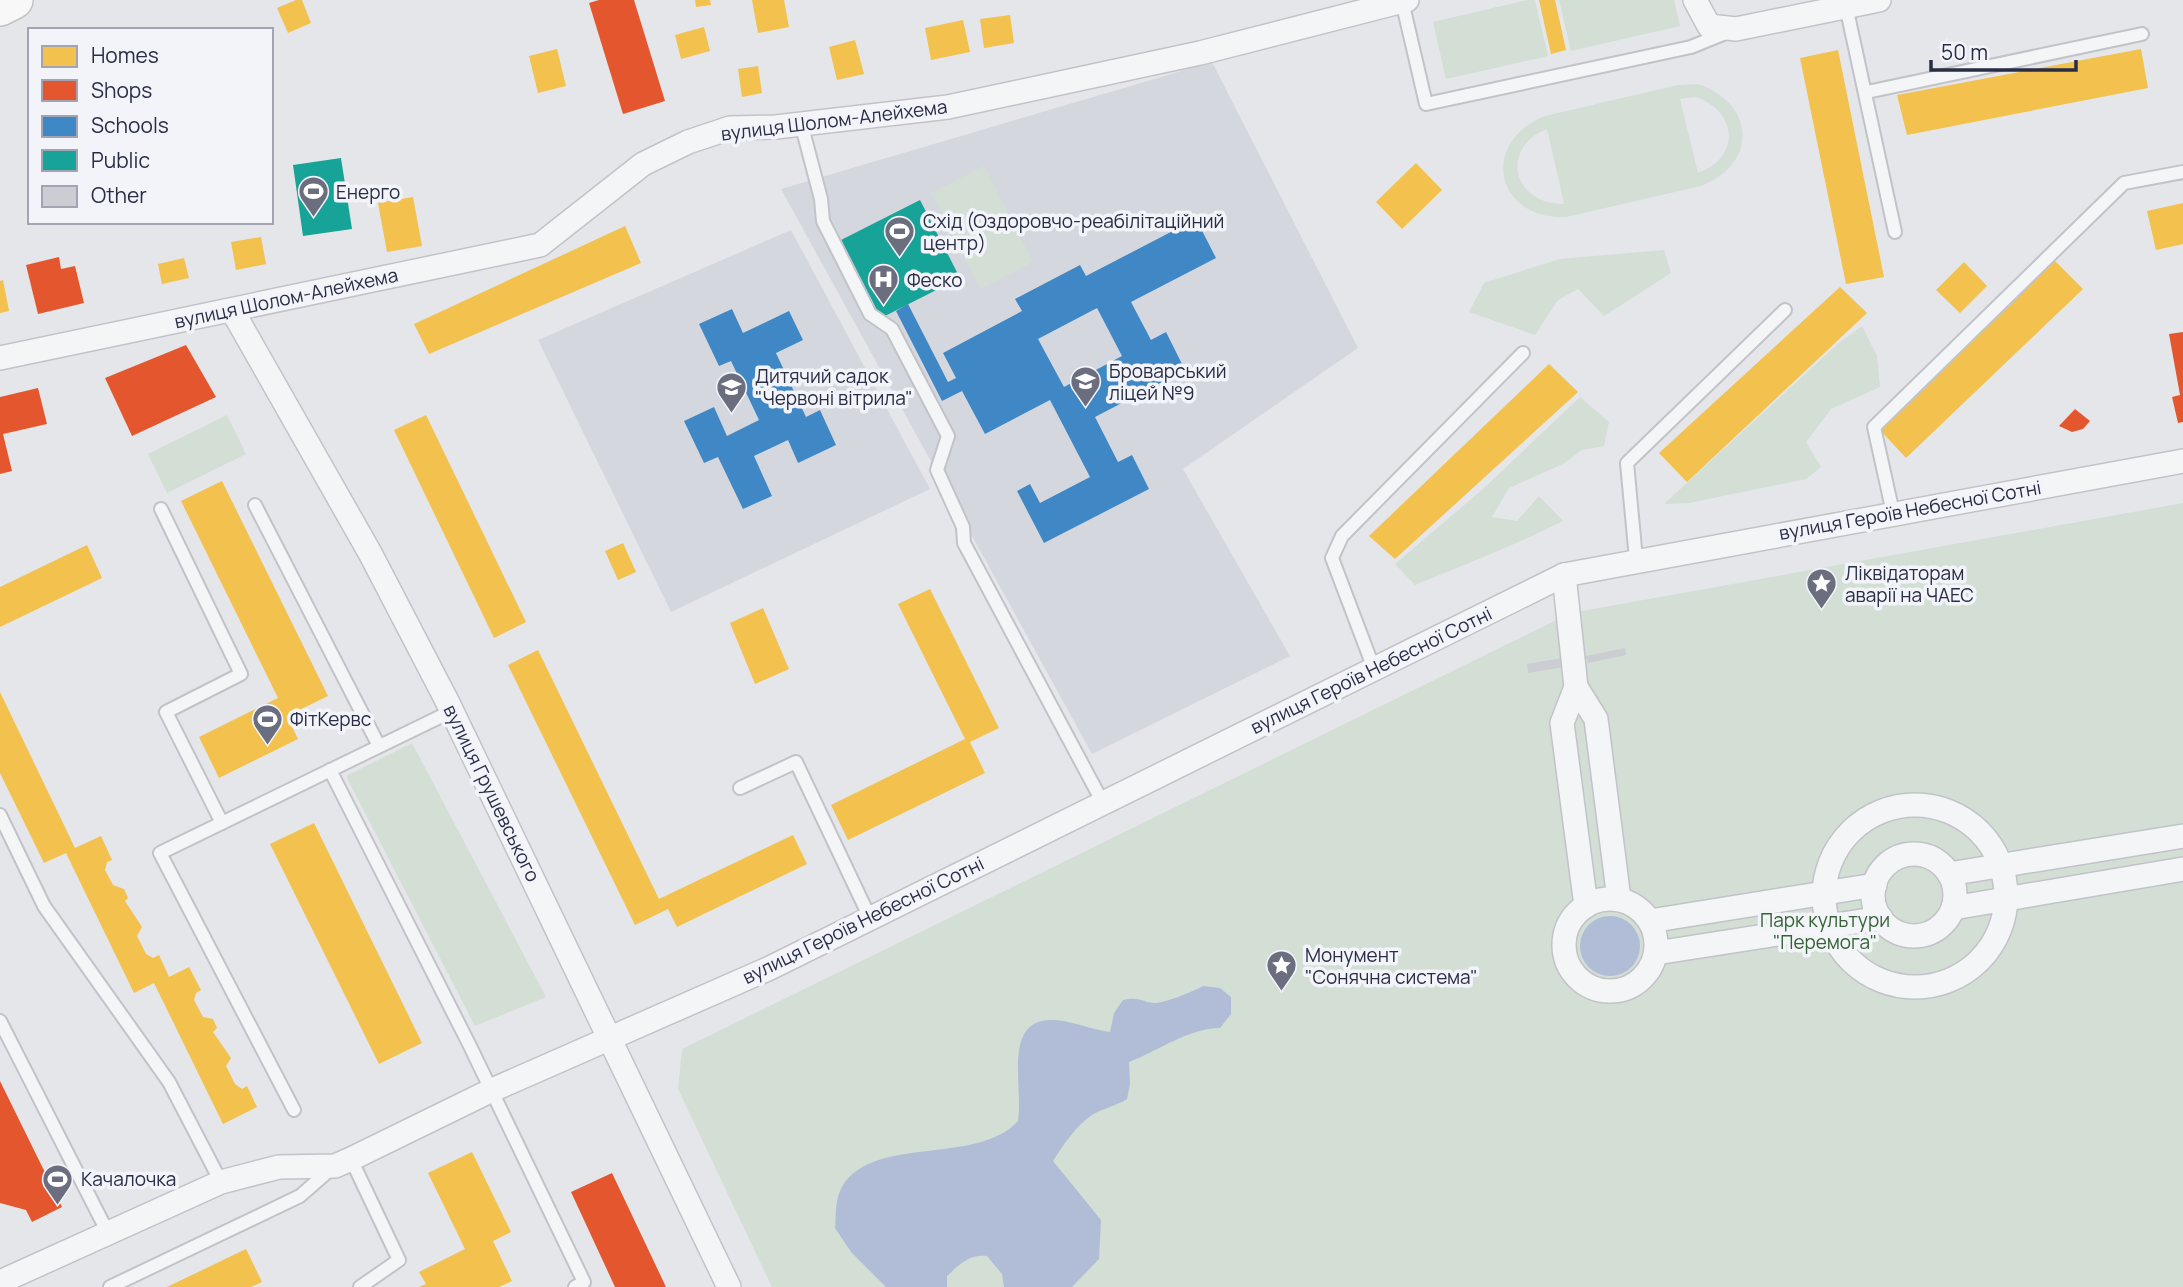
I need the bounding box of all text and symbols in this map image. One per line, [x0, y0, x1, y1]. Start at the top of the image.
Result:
legend [28, 28, 273, 224]
scale bar [1931, 28, 2076, 72]
text: 50 m [1941, 38, 1988, 66]
text: Homes [91, 41, 159, 69]
text: Shops [91, 76, 152, 104]
street label: вулиця Шолом-Алейхема [719, 93, 949, 147]
text: Schools [91, 111, 169, 139]
text: Public [91, 146, 150, 174]
sports icon: Енерго [296, 175, 330, 219]
place label: Енерго [336, 179, 400, 205]
text: Other [91, 181, 147, 209]
place label: Схід (Оздоровчо-реабілітаційний центр) [923, 208, 1224, 256]
sports icon: Схід (Оздоровчо-реабілітаційний центр) [883, 215, 917, 259]
street label: вулиця Шолом-Алейхема [172, 262, 400, 334]
hospital icon: Феско [867, 263, 901, 307]
place label: Феско [907, 267, 963, 293]
place label: Броварський ліцей №9 [1109, 358, 1227, 406]
place label: Дитячий садок "Червоні вітрила" [755, 363, 913, 411]
school or university icon: Броварський ліцей №9 [1069, 365, 1103, 409]
school or university icon: Дитячий садок "Червоні вітрила" [715, 370, 749, 414]
street label: вулиця Героїв Небесної Сотні [1777, 474, 2043, 546]
place label: Ліквідаторам аварії на ЧАЕС [1845, 560, 1974, 608]
place icon: Ліквідаторам аварії на ЧАЕС [1805, 567, 1839, 611]
street label: вулиця Героїв Небесної Сотні [1246, 600, 1496, 740]
street label: вулиця Грушевського [438, 700, 546, 886]
sports icon: ФітКервс [250, 702, 284, 746]
place label: ФітКервс [290, 706, 371, 732]
street label: вулиця Героїв Небесної Сотні [738, 850, 988, 990]
park label: Парк культури "Перемога" [1760, 907, 1890, 955]
place label: Монумент "Сонячна система" [1305, 942, 1478, 990]
place icon: Монумент "Сонячна система" [1265, 949, 1299, 993]
sports icon: Качалочка [41, 1162, 75, 1206]
place label: Качалочка [81, 1166, 176, 1192]

